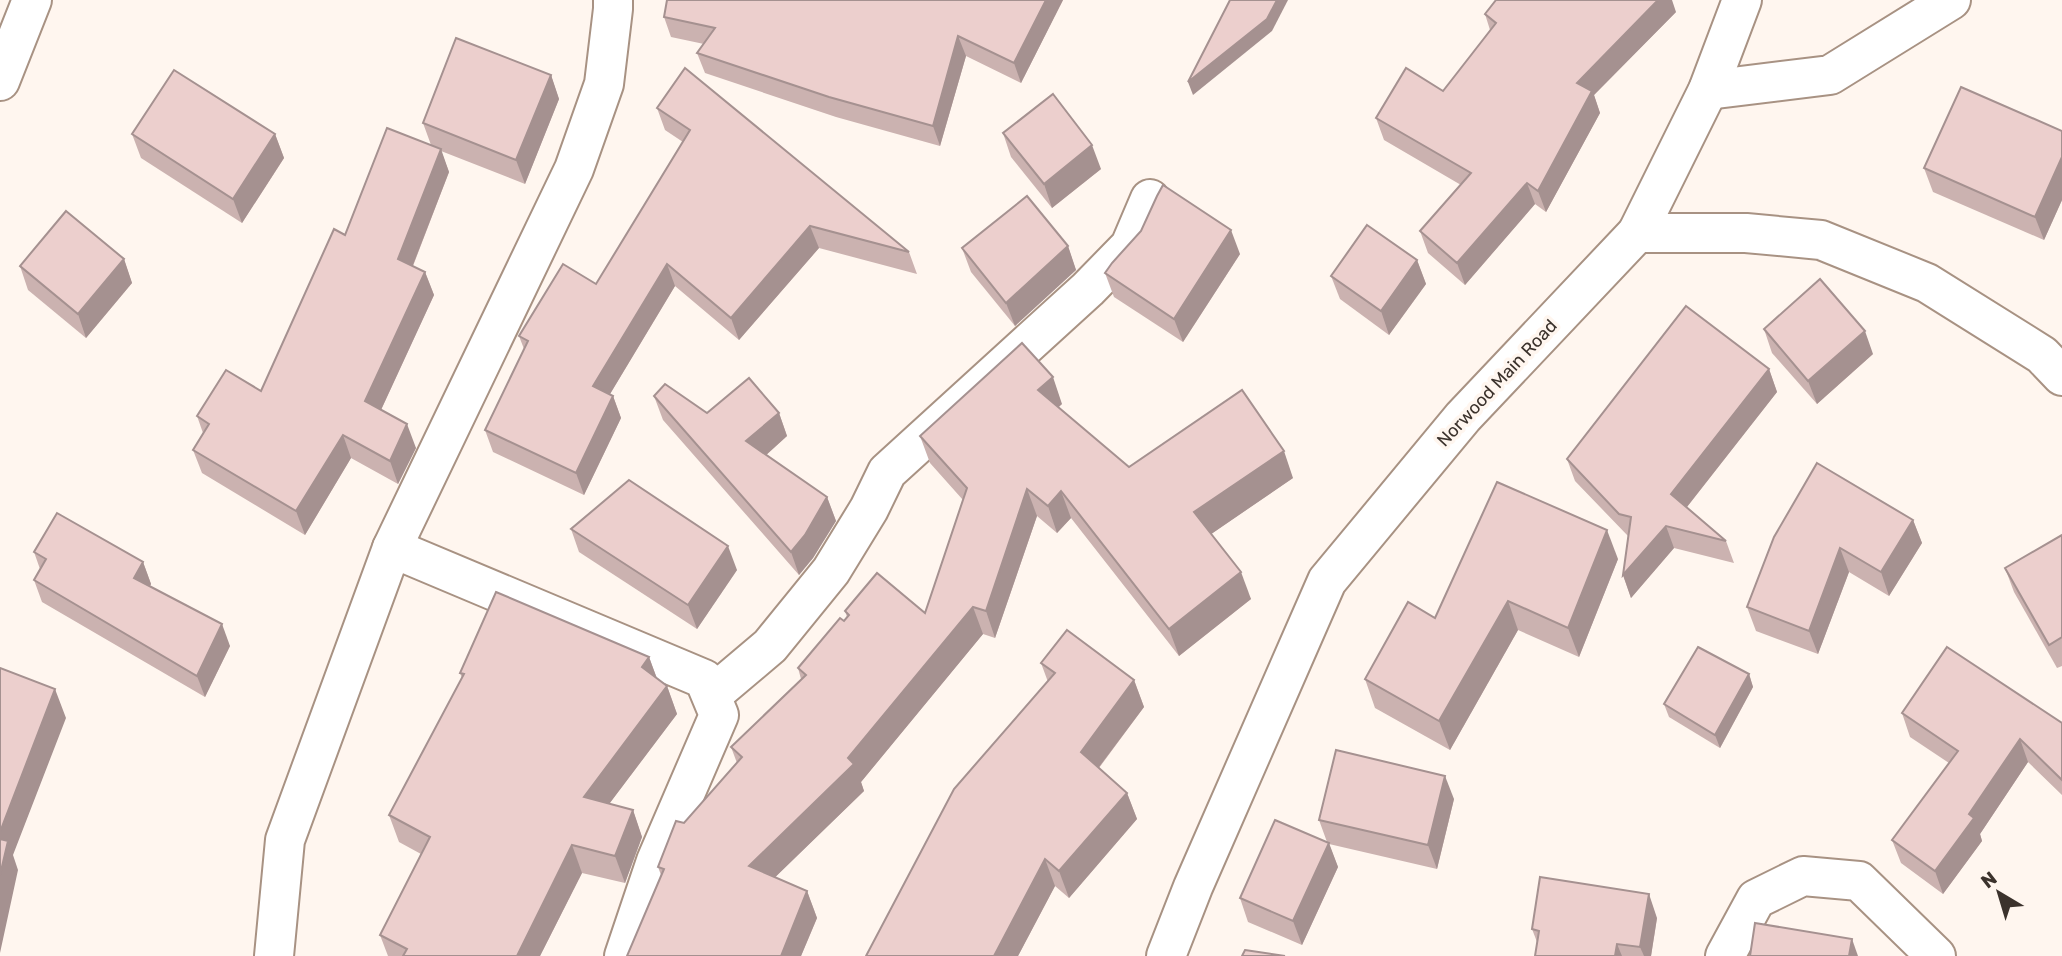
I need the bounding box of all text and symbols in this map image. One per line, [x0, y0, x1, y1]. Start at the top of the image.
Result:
street label: Norwood Main Road [1432, 315, 1562, 451]
north arrow [1964, 858, 2034, 928]
text: N [1976, 867, 2001, 893]

